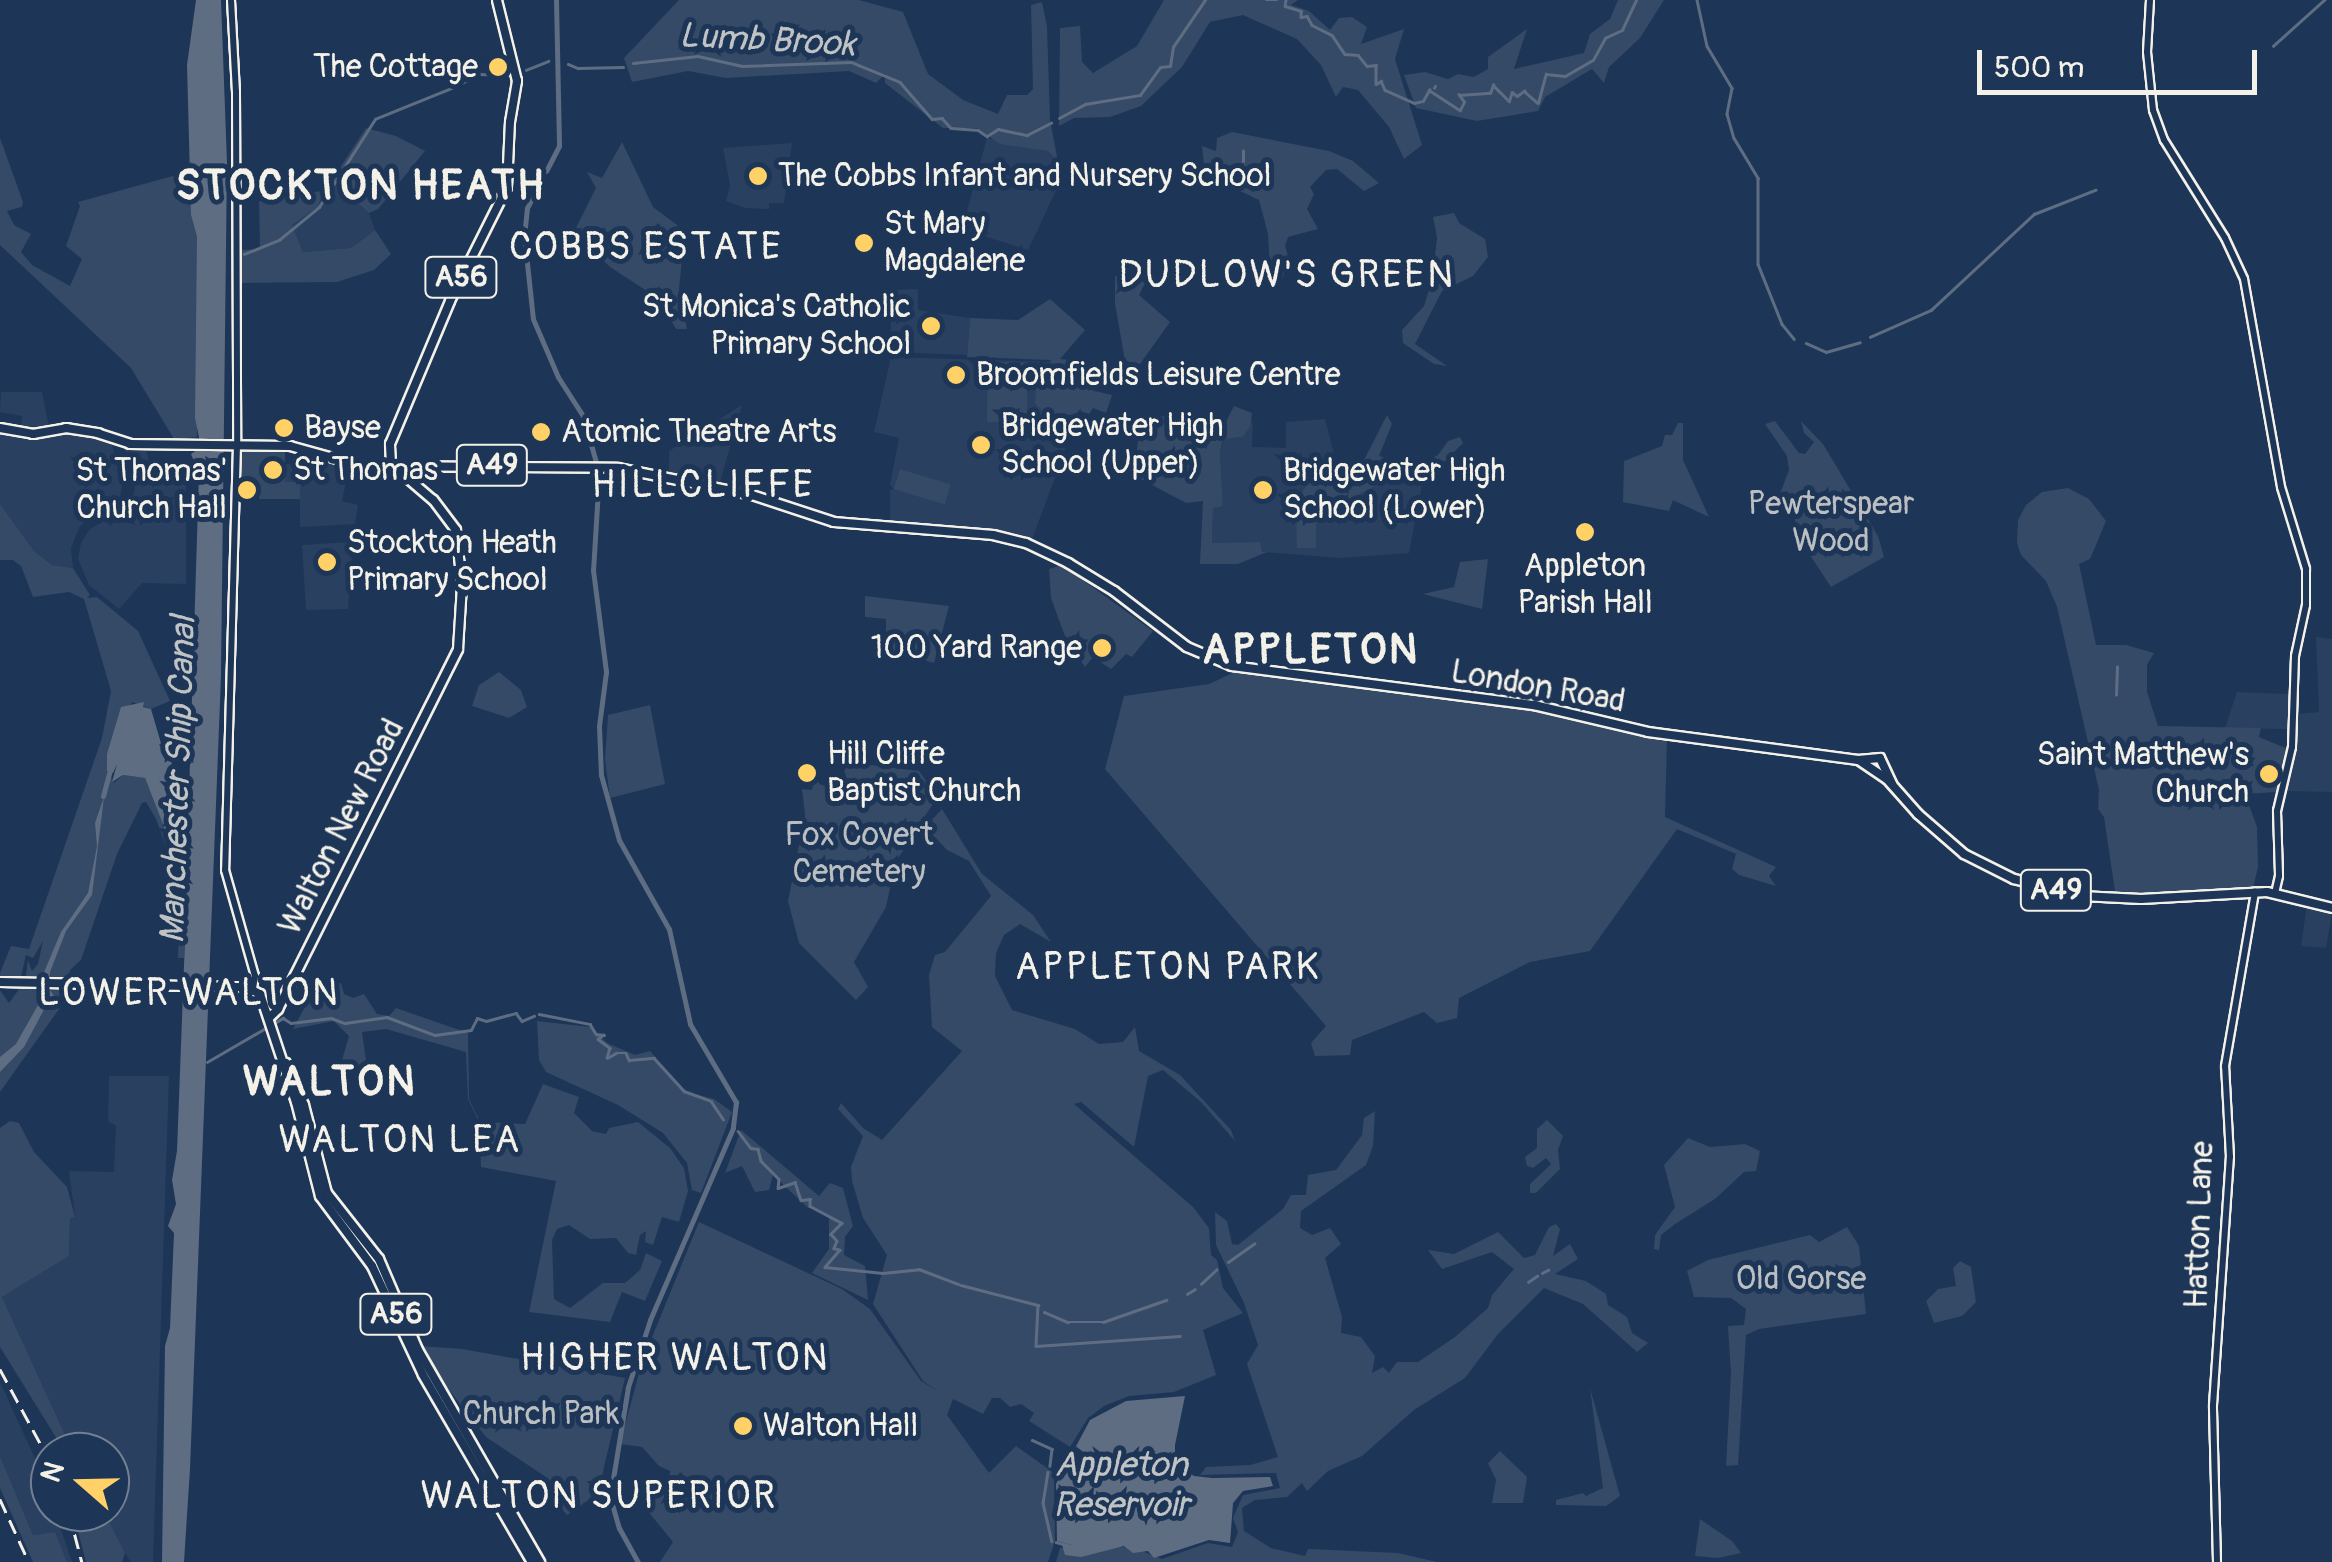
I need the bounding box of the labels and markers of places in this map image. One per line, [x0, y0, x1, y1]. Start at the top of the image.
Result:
place label: The Cottage [313, 48, 478, 86]
marker: The Cottage [487, 56, 509, 78]
place label: The Cobbs Infant and Nursery School [778, 157, 1271, 195]
marker: The Cobbs Infant and Nursery School [747, 165, 769, 187]
place label: St Mary Magdalene [884, 206, 1025, 281]
marker: St Mary Magdalene [853, 232, 875, 254]
place label: St Monica's Catholic Primary School [642, 289, 911, 364]
marker: St Monica's Catholic Primary School [920, 315, 942, 337]
place label: Broomfields Leisure Centre [976, 356, 1341, 394]
marker: Broomfields Leisure Centre [945, 364, 967, 386]
place label: Bridgewater High School (Upper) [1001, 408, 1223, 483]
place label: Bayse [304, 409, 381, 447]
place label: Atomic Theatre Arts [561, 413, 836, 451]
marker: Bayse [273, 417, 295, 439]
marker: Atomic Theatre Arts [530, 421, 552, 443]
marker: Bridgewater High School (Upper) [970, 434, 992, 456]
place label: St Thomas [293, 451, 438, 489]
place label: St Thomas' Church Hall [76, 453, 227, 528]
place label: Bridgewater High School (Lower) [1283, 453, 1505, 528]
marker: St Thomas [262, 459, 284, 481]
marker: St Thomas' Church Hall [236, 479, 258, 501]
marker: Bridgewater High School (Lower) [1252, 479, 1274, 501]
marker: Appleton Parish Hall [1574, 521, 1596, 543]
place label: Stockton Heath Primary School [347, 525, 557, 600]
place label: Appleton Parish Hall [1517, 548, 1653, 623]
marker: Stockton Heath Primary School [316, 551, 338, 573]
place label: 100 Yard Range [871, 629, 1082, 667]
marker: 100 Yard Range [1091, 637, 1113, 659]
place label: Hill Cliffe Baptist Church [827, 736, 1021, 811]
place label: Saint Matthew's Church [2037, 737, 2249, 812]
marker: Hill Cliffe Baptist Church [796, 762, 818, 784]
marker: Saint Matthew's Church [2258, 763, 2280, 785]
place label: Walton Hall [763, 1407, 918, 1445]
marker: Walton Hall [732, 1415, 754, 1437]

